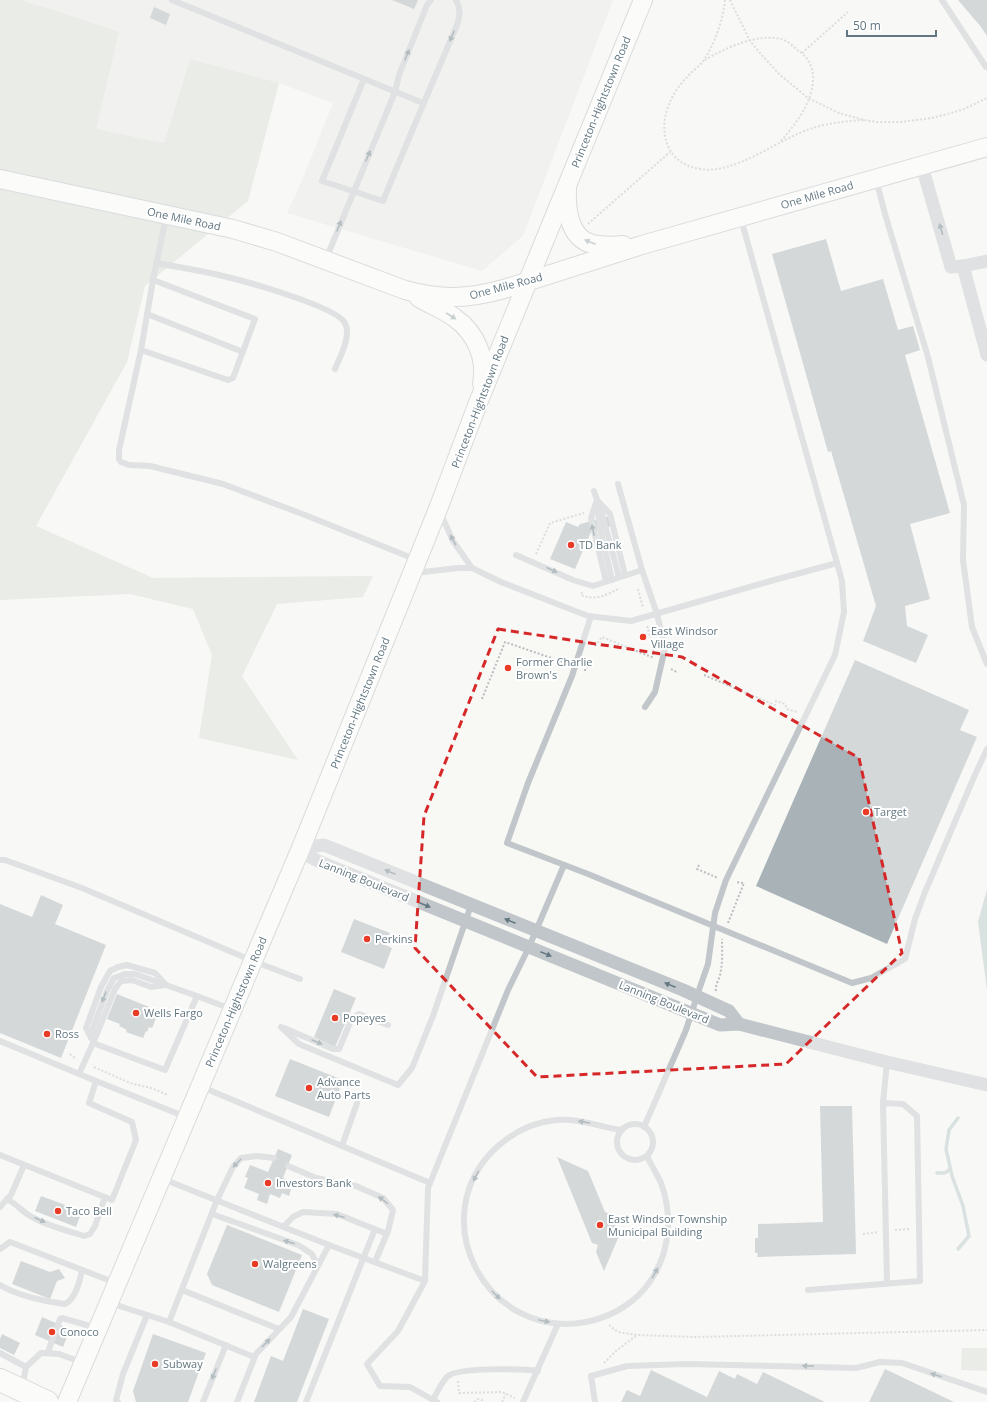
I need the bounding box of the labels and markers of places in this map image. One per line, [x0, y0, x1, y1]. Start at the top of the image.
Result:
place label: TD Bank [579, 537, 622, 552]
marker: TD Bank [566, 540, 576, 550]
place label: East Windsor Village [651, 623, 719, 651]
marker: East Windsor Village [638, 632, 648, 642]
place label: Former Charlie Brown's [516, 654, 593, 682]
marker: Former Charlie Brown's [503, 663, 513, 673]
place label: Target [874, 804, 907, 819]
marker: Target [861, 807, 871, 817]
place label: Perkins [375, 931, 413, 946]
marker: Perkins [362, 934, 372, 944]
place label: Wells Fargo [144, 1005, 203, 1020]
marker: Wells Fargo [131, 1008, 141, 1018]
place label: Popeyes [343, 1010, 386, 1025]
marker: Popeyes [330, 1013, 340, 1023]
place label: Ross [55, 1026, 79, 1041]
marker: Ross [42, 1029, 52, 1039]
place label: Advance Auto Parts [317, 1074, 371, 1102]
marker: Advance Auto Parts [304, 1083, 314, 1093]
place label: Investors Bank [276, 1175, 352, 1190]
marker: Investors Bank [263, 1178, 273, 1188]
place label: Taco Bell [66, 1203, 112, 1218]
marker: Taco Bell [53, 1206, 63, 1216]
place label: East Windsor Township Municipal Building [608, 1211, 728, 1239]
marker: East Windsor Township Municipal Building [595, 1220, 605, 1230]
place label: Walgreens [263, 1256, 317, 1271]
marker: Walgreens [250, 1259, 260, 1269]
place label: Conoco [60, 1324, 99, 1339]
marker: Conoco [47, 1327, 57, 1337]
place label: Subway [163, 1356, 203, 1371]
marker: Subway [150, 1359, 160, 1369]

